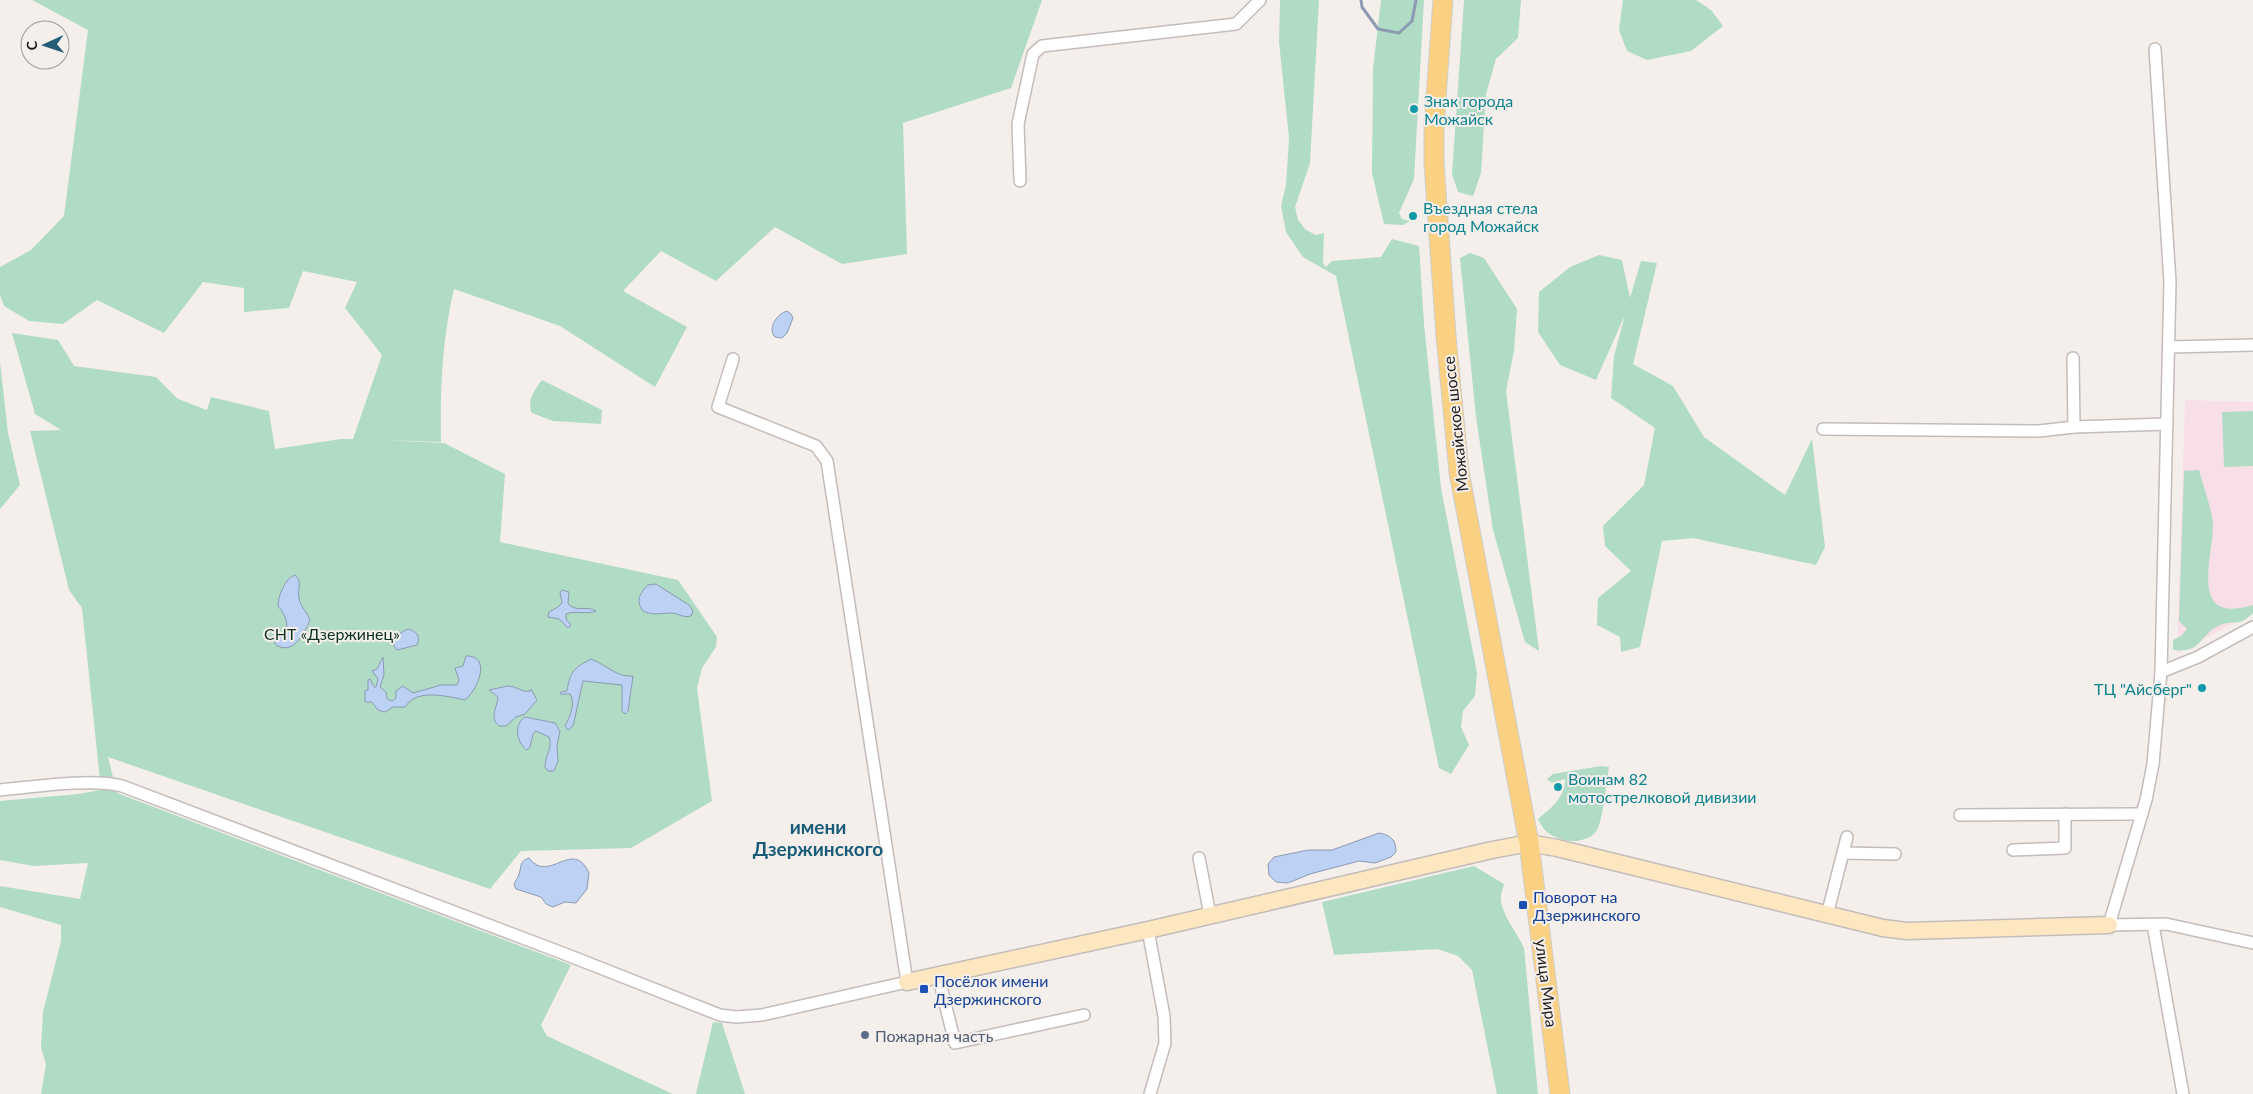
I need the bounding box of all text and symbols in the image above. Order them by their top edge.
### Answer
north arrow [20,20,70,70]
text: С [23,40,40,51]
place label: Знак города Можайск [1424,91,1513,128]
marker: Знак города Можайск [1408,103,1420,115]
place label: Въездная стела город Можайск [1423,198,1540,235]
marker: Въездная стела город Можайск [1407,210,1419,222]
street label: Можайское шоссе [1438,355,1472,493]
park label: СНТ «Дзержинец» [264,624,400,643]
place label: ТЦ "Айсберг" [2094,679,2192,698]
marker: ТЦ "Айсберг" [2196,682,2208,694]
place label: Воинам 82 мотострелковой дивизии [1568,769,1757,806]
marker: Воинам 82 мотострелковой дивизии [1552,781,1564,793]
district label: имени Дзержинского [753,815,883,860]
place label: Поворот на Дзержинского [1533,887,1641,924]
marker: Поворот на Дзержинского [1517,899,1529,911]
street label: улица Мира [1532,938,1562,1028]
place label: Посёлок имени Дзержинского [934,971,1049,1008]
marker: Посёлок имени Дзержинского [918,983,930,995]
place label: Пожарная часть [875,1026,994,1045]
marker: Пожарная часть [859,1029,871,1041]

